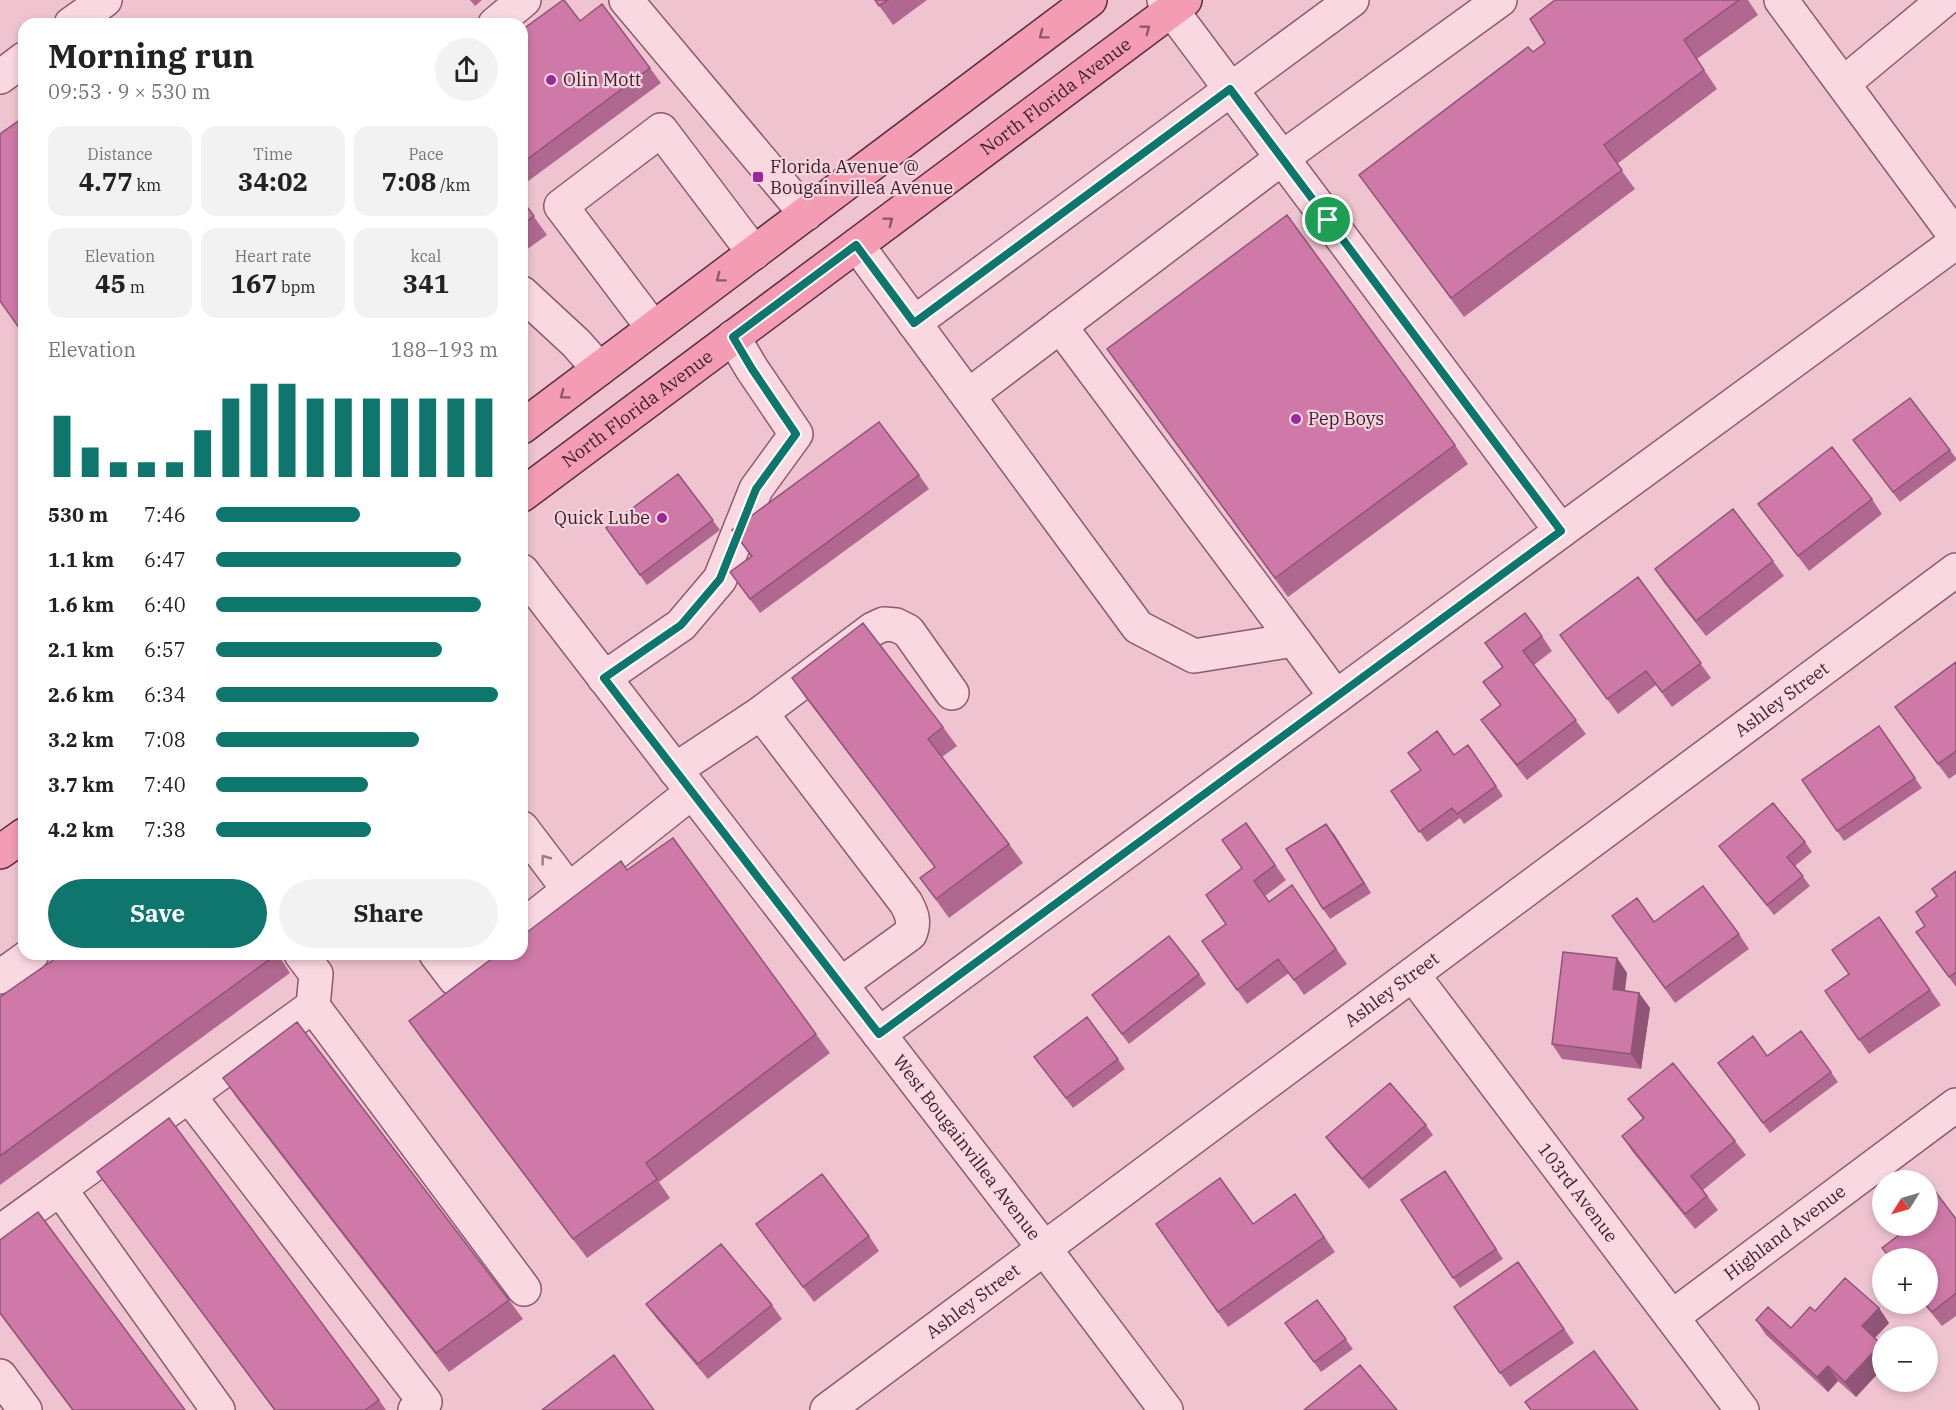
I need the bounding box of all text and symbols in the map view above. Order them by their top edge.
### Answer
one-way arrow [1139,25,1150,36]
one-way arrow [1039,28,1050,39]
street label: North Florida Avenue [975,32,1135,160]
text: Morning run [48,34,254,77]
button: share [435,38,498,101]
place label: Olin Mott [563,68,641,91]
marker: Olin Mott [544,73,558,87]
text: 09:53 · 9 × 530 m [48,78,211,105]
text: Distance [87,144,153,164]
text: Time [253,144,293,164]
text: Pace [408,144,444,164]
place label: Florida Avenue @ Bougainvillea Avenue [770,155,953,199]
text: 4.77 [79,164,133,198]
text: 34:02 [238,164,308,198]
text: 7:08 [382,164,436,198]
marker: Florida Avenue @ Bougainvillea Avenue [751,170,765,184]
text: km [133,175,161,195]
text: /km [436,175,470,195]
pin [1302,194,1353,245]
icon: arrive [1311,203,1344,236]
one-way arrow [882,218,893,229]
text: Elevation [85,246,155,266]
text: Heart rate [235,246,311,266]
text: kcal [411,246,441,266]
text: 45 [95,266,126,300]
text: 167 [230,266,277,300]
text: 341 [403,266,449,300]
one-way arrow [715,271,726,282]
text: m [126,277,145,297]
text: bpm [277,277,316,297]
text: Elevation [48,336,136,363]
text: 188–193 m [391,336,498,363]
street label: North Florida Avenue [557,345,717,472]
one-way arrow [559,388,570,399]
place label: Pep Boys [1308,407,1384,430]
marker: Pep Boys [1289,412,1303,426]
text: 530 m [48,501,108,528]
text: 7:46 [144,501,186,528]
place label: Quick Lube [554,506,650,529]
marker: Quick Lube [655,511,669,525]
text: 1.1 km [48,546,114,573]
text: 6:47 [144,546,186,573]
text: 1.6 km [48,591,114,618]
text: 6:40 [144,591,186,618]
text: 2.1 km [48,636,114,663]
text: 6:57 [144,636,186,663]
street label: Ashley Street [1730,657,1833,742]
text: 2.6 km [48,681,114,708]
text: 6:34 [144,681,186,708]
text: 3.2 km [48,726,114,753]
text: 7:08 [144,726,186,753]
text: 3.7 km [48,771,114,798]
text: 7:40 [144,771,186,798]
text: 4.2 km [48,816,114,843]
text: 7:38 [144,816,186,843]
one-way arrow [542,855,553,866]
button: Save [48,879,267,948]
button: Share [279,879,498,948]
street label: Ashley Street [1340,947,1443,1032]
street label: West Bougainvillea Avenue [888,1050,1046,1245]
street label: 103rd Avenue [1533,1138,1623,1247]
north arrow [1872,1170,1938,1236]
map controls [1872,1170,1938,1392]
street label: Highland Avenue [1719,1179,1850,1285]
button: + [1872,1248,1938,1314]
street label: Ashley Street [921,1258,1024,1344]
button: − [1872,1326,1938,1392]

